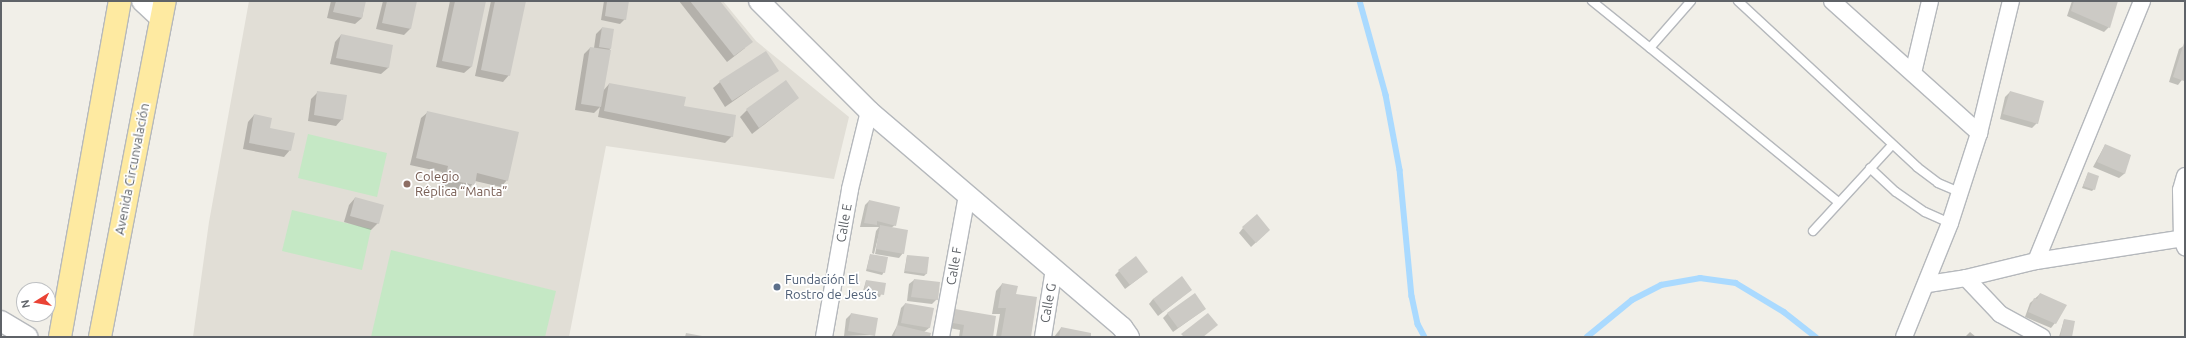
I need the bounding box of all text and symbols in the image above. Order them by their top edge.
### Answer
street label: Avenida Circunvalación [112,102,152,236]
place label: Colegio Réplica “Manta” [415,169,507,200]
marker: Colegio Réplica “Manta” [402,179,412,189]
street label: Calle E [833,202,855,244]
street label: Calle F [943,246,965,286]
place label: Fundación El Rostro de Jesús [785,272,877,303]
north arrow [16,282,56,322]
marker: Fundación El Rostro de Jesús [772,282,782,292]
street label: Calle G [1037,282,1059,324]
text: N [19,299,32,309]

